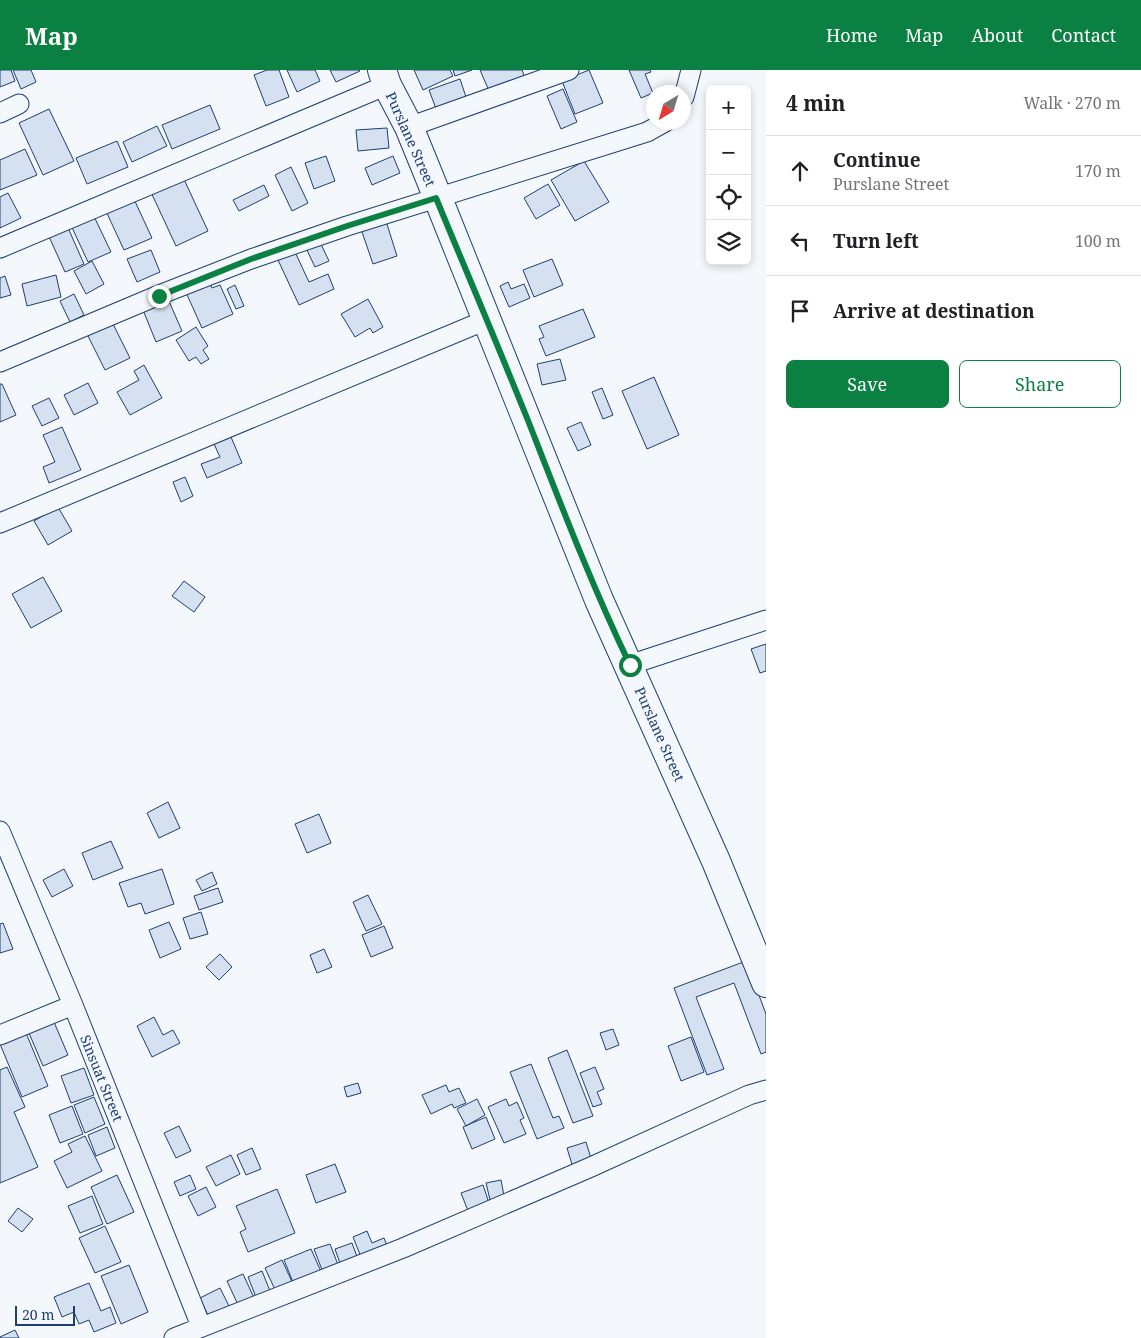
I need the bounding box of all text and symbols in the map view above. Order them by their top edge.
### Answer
text: Map [25,19,78,52]
text: Home [826,23,877,47]
text: Map [905,23,943,47]
text: About [971,23,1023,47]
text: Contact [1051,23,1116,47]
north arrow [646,85,691,130]
map controls [706,85,751,265]
button: + [706,85,751,130]
street label: Purslane Street [382,89,440,189]
text: 4 min [786,89,845,117]
text: Walk · 270 m [1024,92,1121,114]
button: − [706,130,751,175]
text: Continue [833,147,921,173]
icon: ahead [786,157,814,185]
text: 170 m [1075,160,1121,182]
text: Purslane Street [833,173,949,195]
button: locate [706,175,751,220]
button: layers [706,220,751,265]
icon: left [786,227,814,255]
text: Turn left [833,228,919,254]
text: 100 m [1075,230,1121,252]
route end [148,285,171,308]
icon: arrive [786,297,814,325]
text: Arrive at destination [833,298,1035,324]
button: Save [786,360,949,408]
button: Share [959,360,1121,408]
route start [619,654,642,677]
street label: Purslane Street [631,684,689,784]
street label: Sinsuat Street [76,1032,128,1124]
scale bar [15,1303,75,1326]
text: 20 m [22,1305,55,1324]

